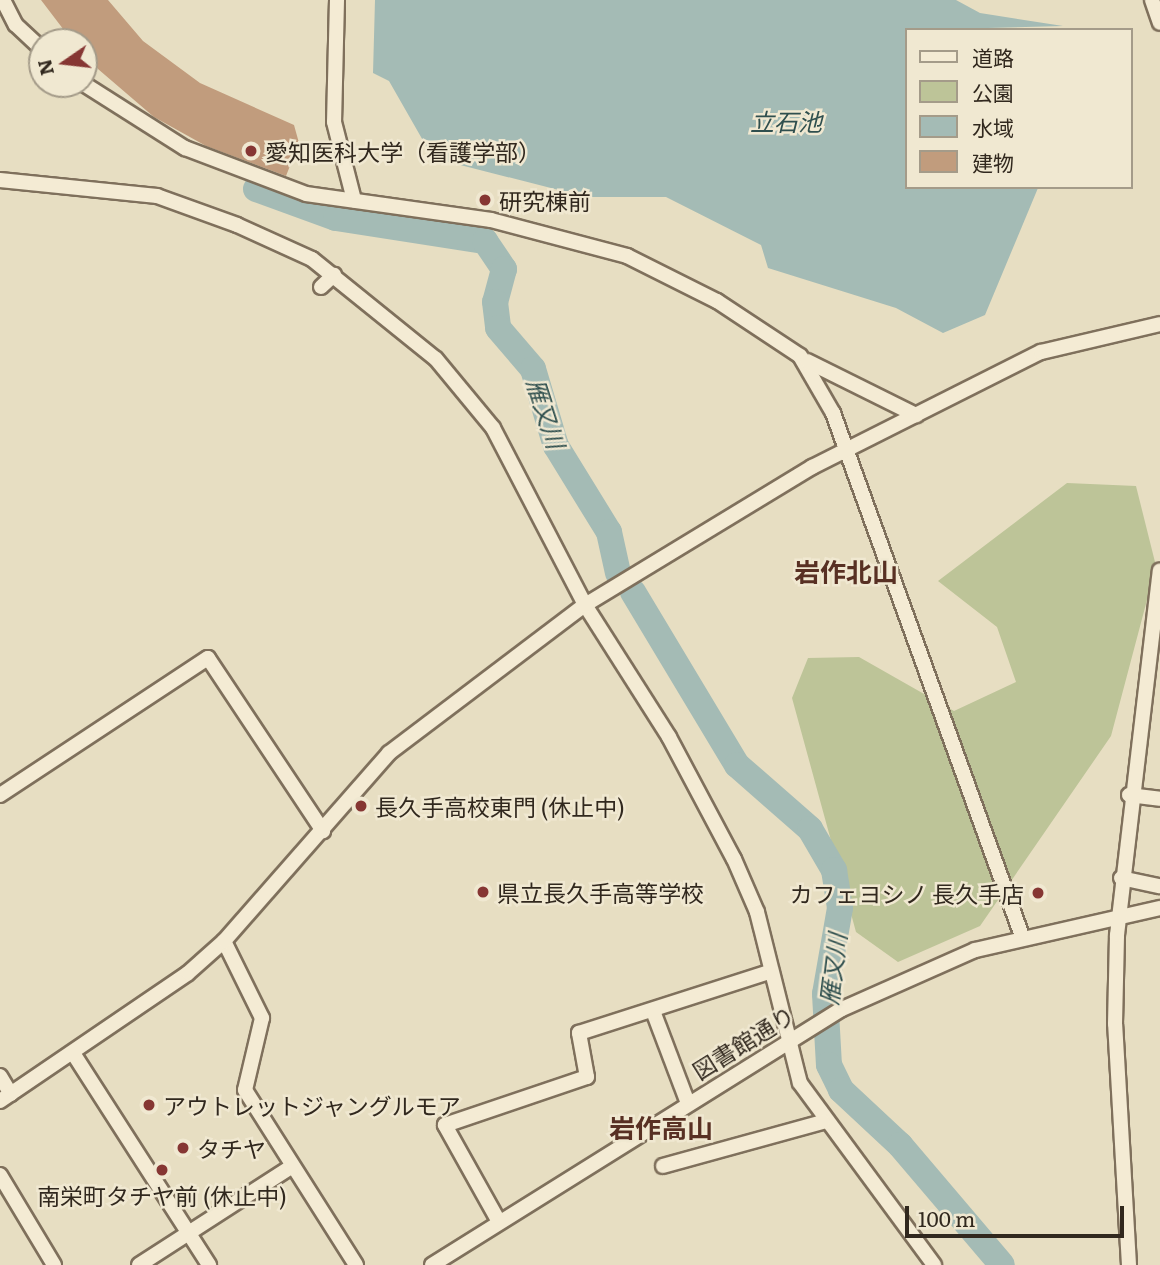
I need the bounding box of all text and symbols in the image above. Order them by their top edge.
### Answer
north arrow [28,28,98,98]
legend [904,28,1132,189]
text: 道路 [972,41,1014,72]
text: N [29,56,60,79]
text: 公園 [972,76,1014,107]
water label: 立石池 [750,107,822,135]
text: 水域 [972,111,1014,142]
place label: 愛知医科大学（看護学部） [265,137,541,165]
marker: 愛知医科大学（看護学部） [243,143,259,159]
text: 建物 [972,146,1014,177]
place label: 研究棟前 [499,186,591,214]
marker: 研究棟前 [477,192,493,208]
water label: 雁又川 [522,374,572,452]
district label: 岩作北山 [794,555,898,587]
place label: 長久手高校東門 (休止中) [375,792,625,820]
marker: 長久手高校東門 (休止中) [353,798,369,814]
place label: 県立長久手高等学校 [497,878,704,906]
place label: カフェヨシノ 長久手店 [789,879,1024,907]
marker: 県立長久手高等学校 [475,884,491,900]
marker: カフェヨシノ 長久手店 [1030,885,1046,901]
water label: 雁又川 [813,932,851,1006]
street label: 図書館通り [687,1000,799,1084]
place label: アウトレットジャングルモア [163,1091,462,1119]
marker: アウトレットジャングルモア [141,1097,157,1113]
district label: 岩作高山 [609,1111,713,1143]
place label: タチヤ [197,1134,266,1162]
marker: タチヤ [175,1140,191,1156]
marker: 南栄町タチヤ前 (休止中) [154,1162,170,1178]
place label: 南栄町タチヤ前 (休止中) [37,1181,287,1209]
scale bar [908,1192,1127,1236]
text: 100 m [918,1202,975,1233]

